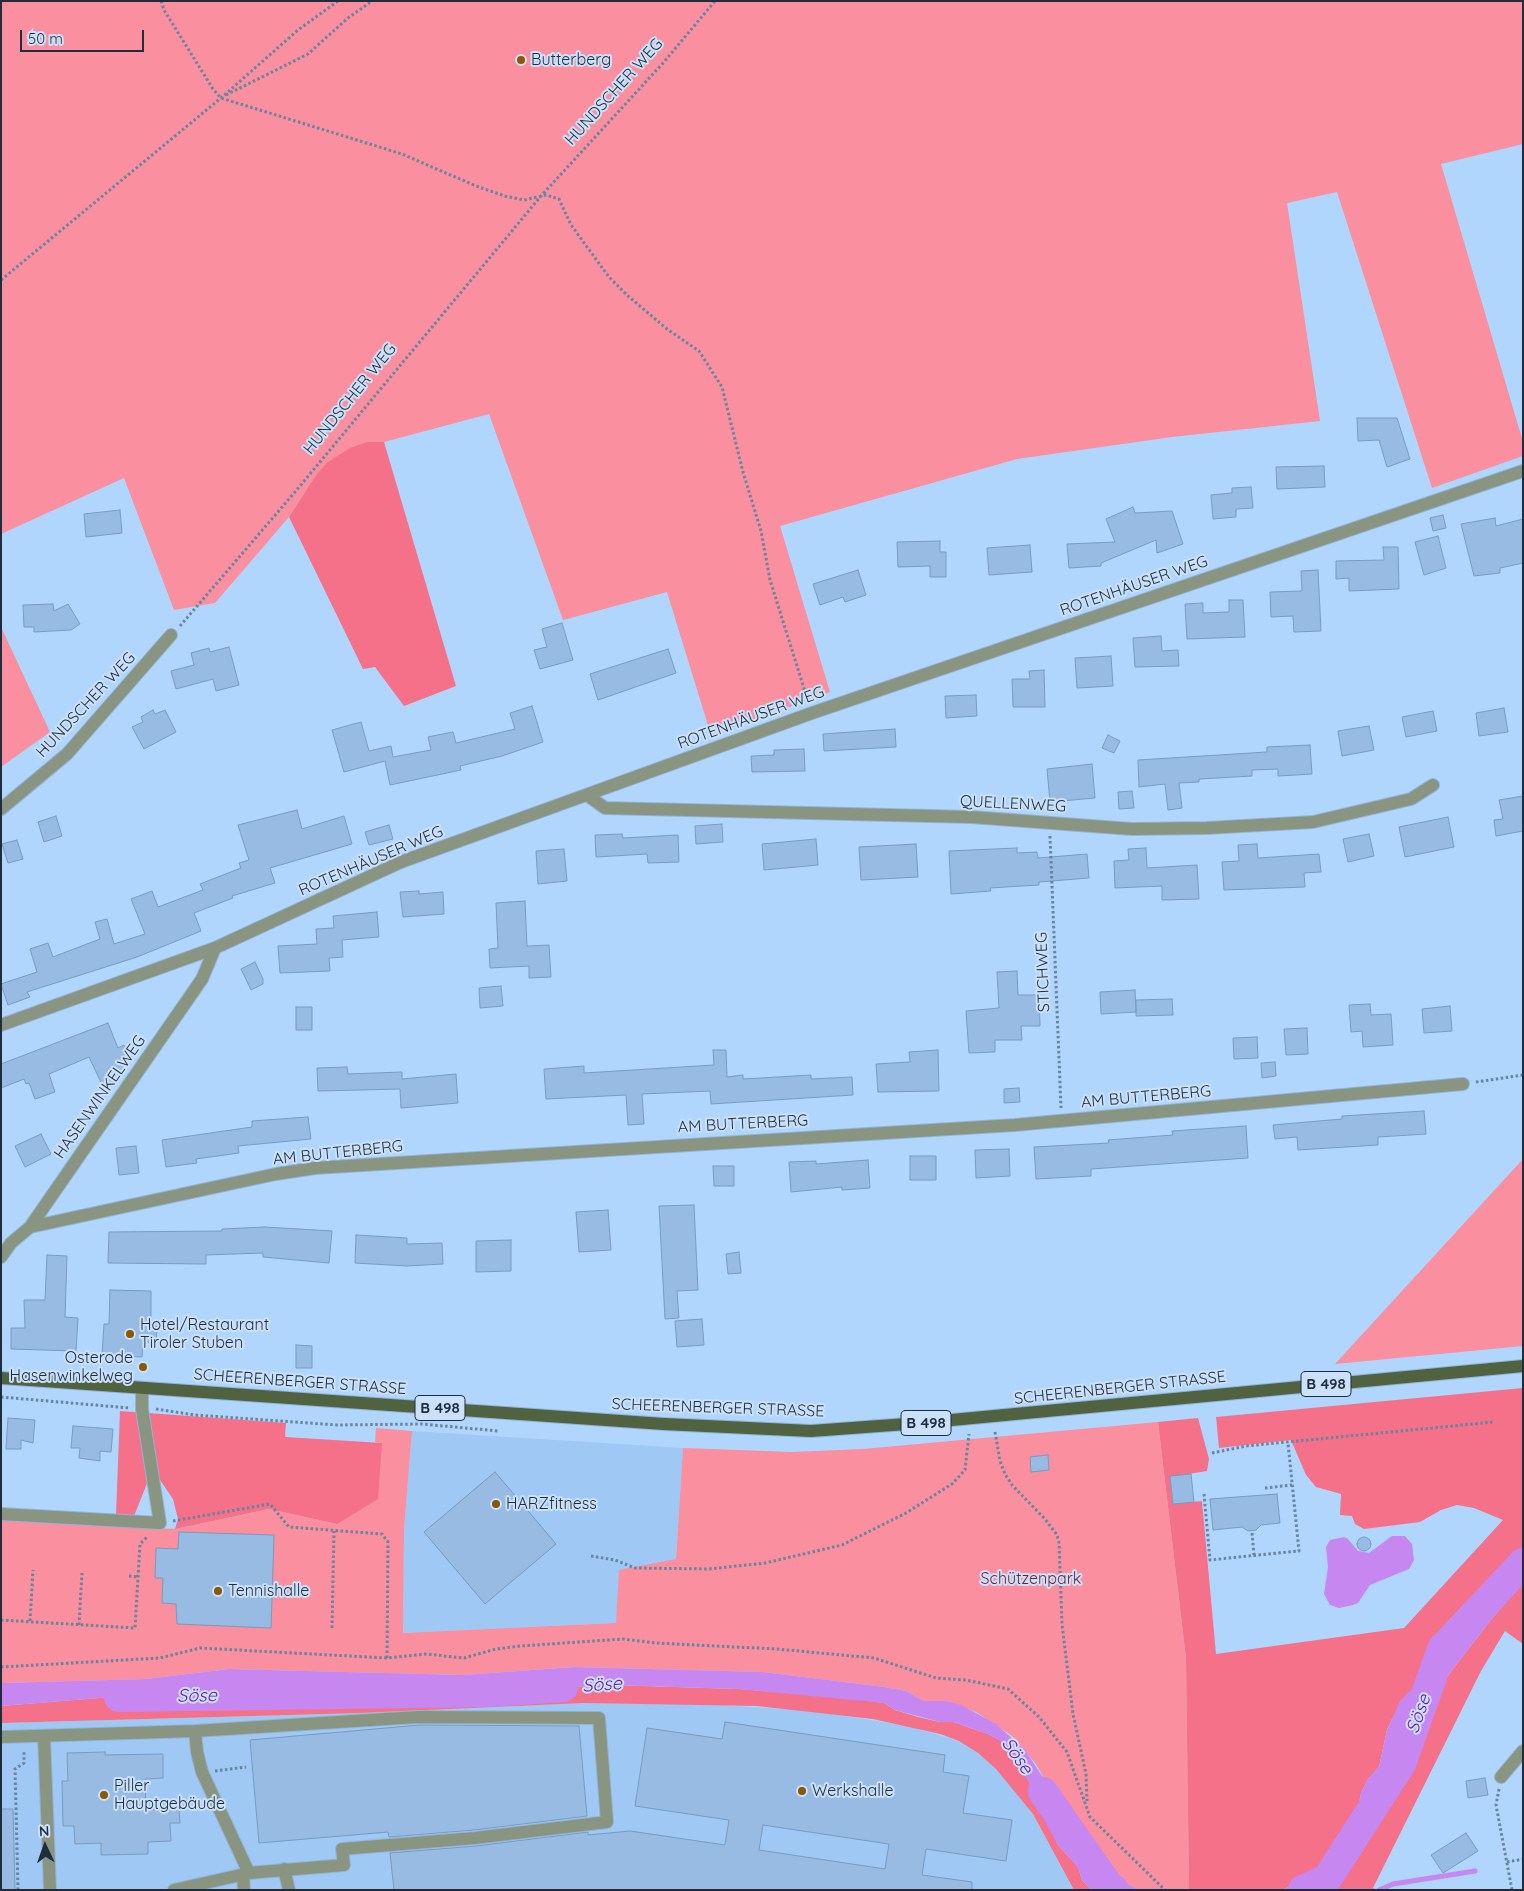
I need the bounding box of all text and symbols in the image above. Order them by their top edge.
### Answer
scale bar [22,20,146,52]
text: 50 m [28,29,63,48]
street label: HUNDSCHER WEG [561,35,667,149]
place label: Butterberg [531,50,611,70]
marker: Butterberg [515,54,527,66]
street label: HUNDSCHER WEG [299,340,401,458]
street label: ROTENHÄUSER WEG [1058,552,1210,620]
street label: HUNDSCHER WEG [32,648,140,762]
street label: ROTENHÄUSER WEG [675,682,827,754]
street label: QUELLENWEG [959,792,1067,816]
street label: ROTENHÄUSER WEG [296,822,446,900]
street label: STICHWEG [1032,932,1054,1012]
street label: HASENWINKELWEG [50,1032,150,1162]
street label: AM BUTTERBERG [1080,1082,1212,1112]
street label: AM BUTTERBERG [677,1111,809,1137]
street label: AM BUTTERBERG [272,1137,404,1169]
place label: Hotel/Restaurant Tiroler Stuben [140,1315,269,1353]
marker: Hotel/Restaurant Tiroler Stuben [124,1328,136,1340]
place label: Osterode Hasenwinkelweg [10,1348,133,1386]
marker: Osterode Hasenwinkelweg [137,1361,149,1373]
street label: SCHEERENBERGER STRASSE [193,1365,407,1399]
street label: SCHEERENBERGER STRASSE [1013,1367,1227,1409]
road number: B 498 [1301,1372,1351,1396]
street label: SCHEERENBERGER STRASSE [611,1395,825,1421]
road number: B 498 [415,1396,465,1420]
road number: B 498 [901,1410,951,1436]
place label: HARZfitness [506,1494,597,1514]
marker: HARZfitness [490,1498,502,1510]
park label: Schützenpark [981,1569,1081,1589]
place label: Tennishalle [228,1581,309,1601]
marker: Tennishalle [212,1585,224,1597]
water label: Söse [581,1673,623,1697]
water label: Söse [177,1685,217,1707]
water label: Söse [1402,1692,1436,1736]
water label: Söse [997,1734,1037,1778]
place label: Piller Hauptgebäude [114,1776,225,1814]
place label: Werkshalle [812,1781,893,1801]
marker: Werkshalle [796,1785,808,1797]
marker: Piller Hauptgebäude [98,1789,110,1801]
north arrow [20,1821,70,1871]
text: N [39,1822,50,1840]

